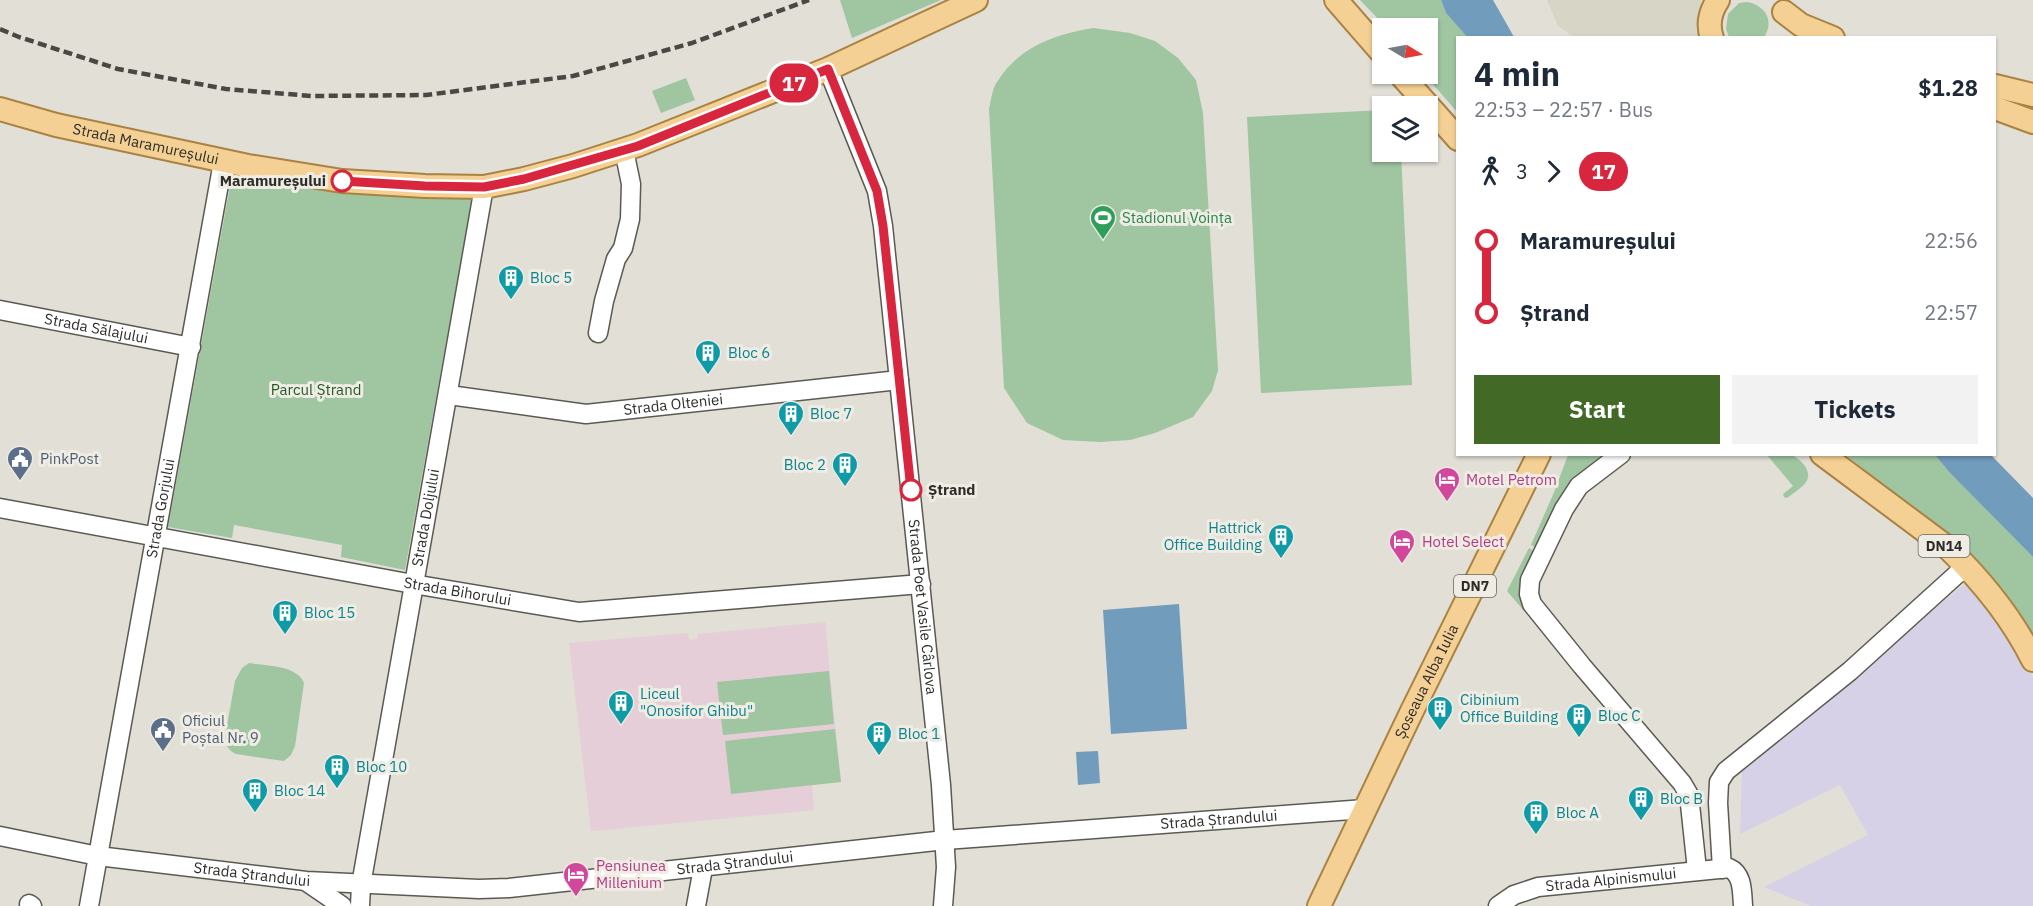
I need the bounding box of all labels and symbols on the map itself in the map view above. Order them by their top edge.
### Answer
north arrow [1372,18,1438,84]
line badge: 17 [767,64,821,103]
street label: Strada Maramureșului [71,119,221,169]
marker: Maramureșului [331,170,353,192]
place label: Maramureșului [220,171,326,190]
sports icon: Stadionul Voința [1088,203,1118,241]
place label: Stadionul Voința [1122,208,1232,227]
building icon: Bloc 5 [496,263,526,301]
place label: Bloc 5 [530,268,572,287]
street label: Strada Sălajului [43,309,150,347]
building icon: Bloc 6 [693,338,723,376]
place label: Bloc 6 [728,343,770,362]
park label: Parcul Ștrand [271,380,361,399]
street label: Strada Olteniei [622,389,724,419]
building icon: Bloc 7 [776,399,806,437]
place label: Bloc 7 [810,404,852,423]
public building icon: PinkPost [5,444,35,482]
place label: PinkPost [40,449,99,468]
building icon: Bloc 2 [830,450,860,488]
place label: Bloc 2 [784,455,826,474]
street label: Strada Gorjului [142,457,178,560]
hotel icon: Motel Petrom [1432,465,1462,503]
street label: Strada Doljului [407,467,443,568]
place label: Motel Petrom [1466,470,1557,489]
marker: Ștrand [900,479,922,501]
place label: Ștrand [928,480,975,499]
street label: Strada Poet Vasile Cârlova [904,518,942,696]
place label: Hattrick Office Building [1164,518,1262,554]
building icon: Hattrick Office Building [1266,522,1296,560]
hotel icon: Hotel Select [1387,527,1417,565]
place label: Hotel Select [1422,532,1504,551]
road number: DN14 [1918,535,1970,557]
street label: Strada Bihorului [402,572,513,609]
road number: DN7 [1454,575,1496,597]
building icon: Bloc 15 [270,598,300,636]
place label: Bloc 15 [304,603,355,622]
street label: Șoseaua Alba Iulia [1390,621,1462,742]
place label: Liceul "Onosifor Ghibu" [640,684,753,720]
building icon: Liceul "Onosifor Ghibu" [606,688,636,726]
place label: Cibinium Office Building [1460,690,1558,726]
building icon: Cibinium Office Building [1425,694,1455,732]
building icon: Bloc C [1564,701,1594,739]
place label: Bloc C [1598,706,1641,725]
place label: Oficiul Poștal Nr. 9 [182,711,259,747]
public building icon: Oficiul Poștal Nr. 9 [148,715,178,753]
building icon: Bloc 1 [864,719,894,757]
place label: Bloc 1 [898,724,940,743]
building icon: Bloc 10 [322,752,352,790]
place label: Bloc 10 [356,757,407,776]
building icon: Bloc 14 [240,776,270,814]
place label: Bloc 14 [274,781,325,800]
building icon: Bloc B [1626,784,1656,822]
place label: Bloc B [1660,789,1703,808]
building icon: Bloc A [1521,798,1551,836]
place label: Bloc A [1556,803,1599,822]
street label: Strada Ștrandului [1160,805,1278,833]
street label: Strada Ștrandului [676,847,794,878]
place label: Pensiunea Millenium [596,856,666,892]
street label: Strada Ștrandului [193,858,311,890]
hotel icon: Pensiunea Millenium [561,860,591,898]
street label: Strada Alpinismului [1544,863,1677,895]

